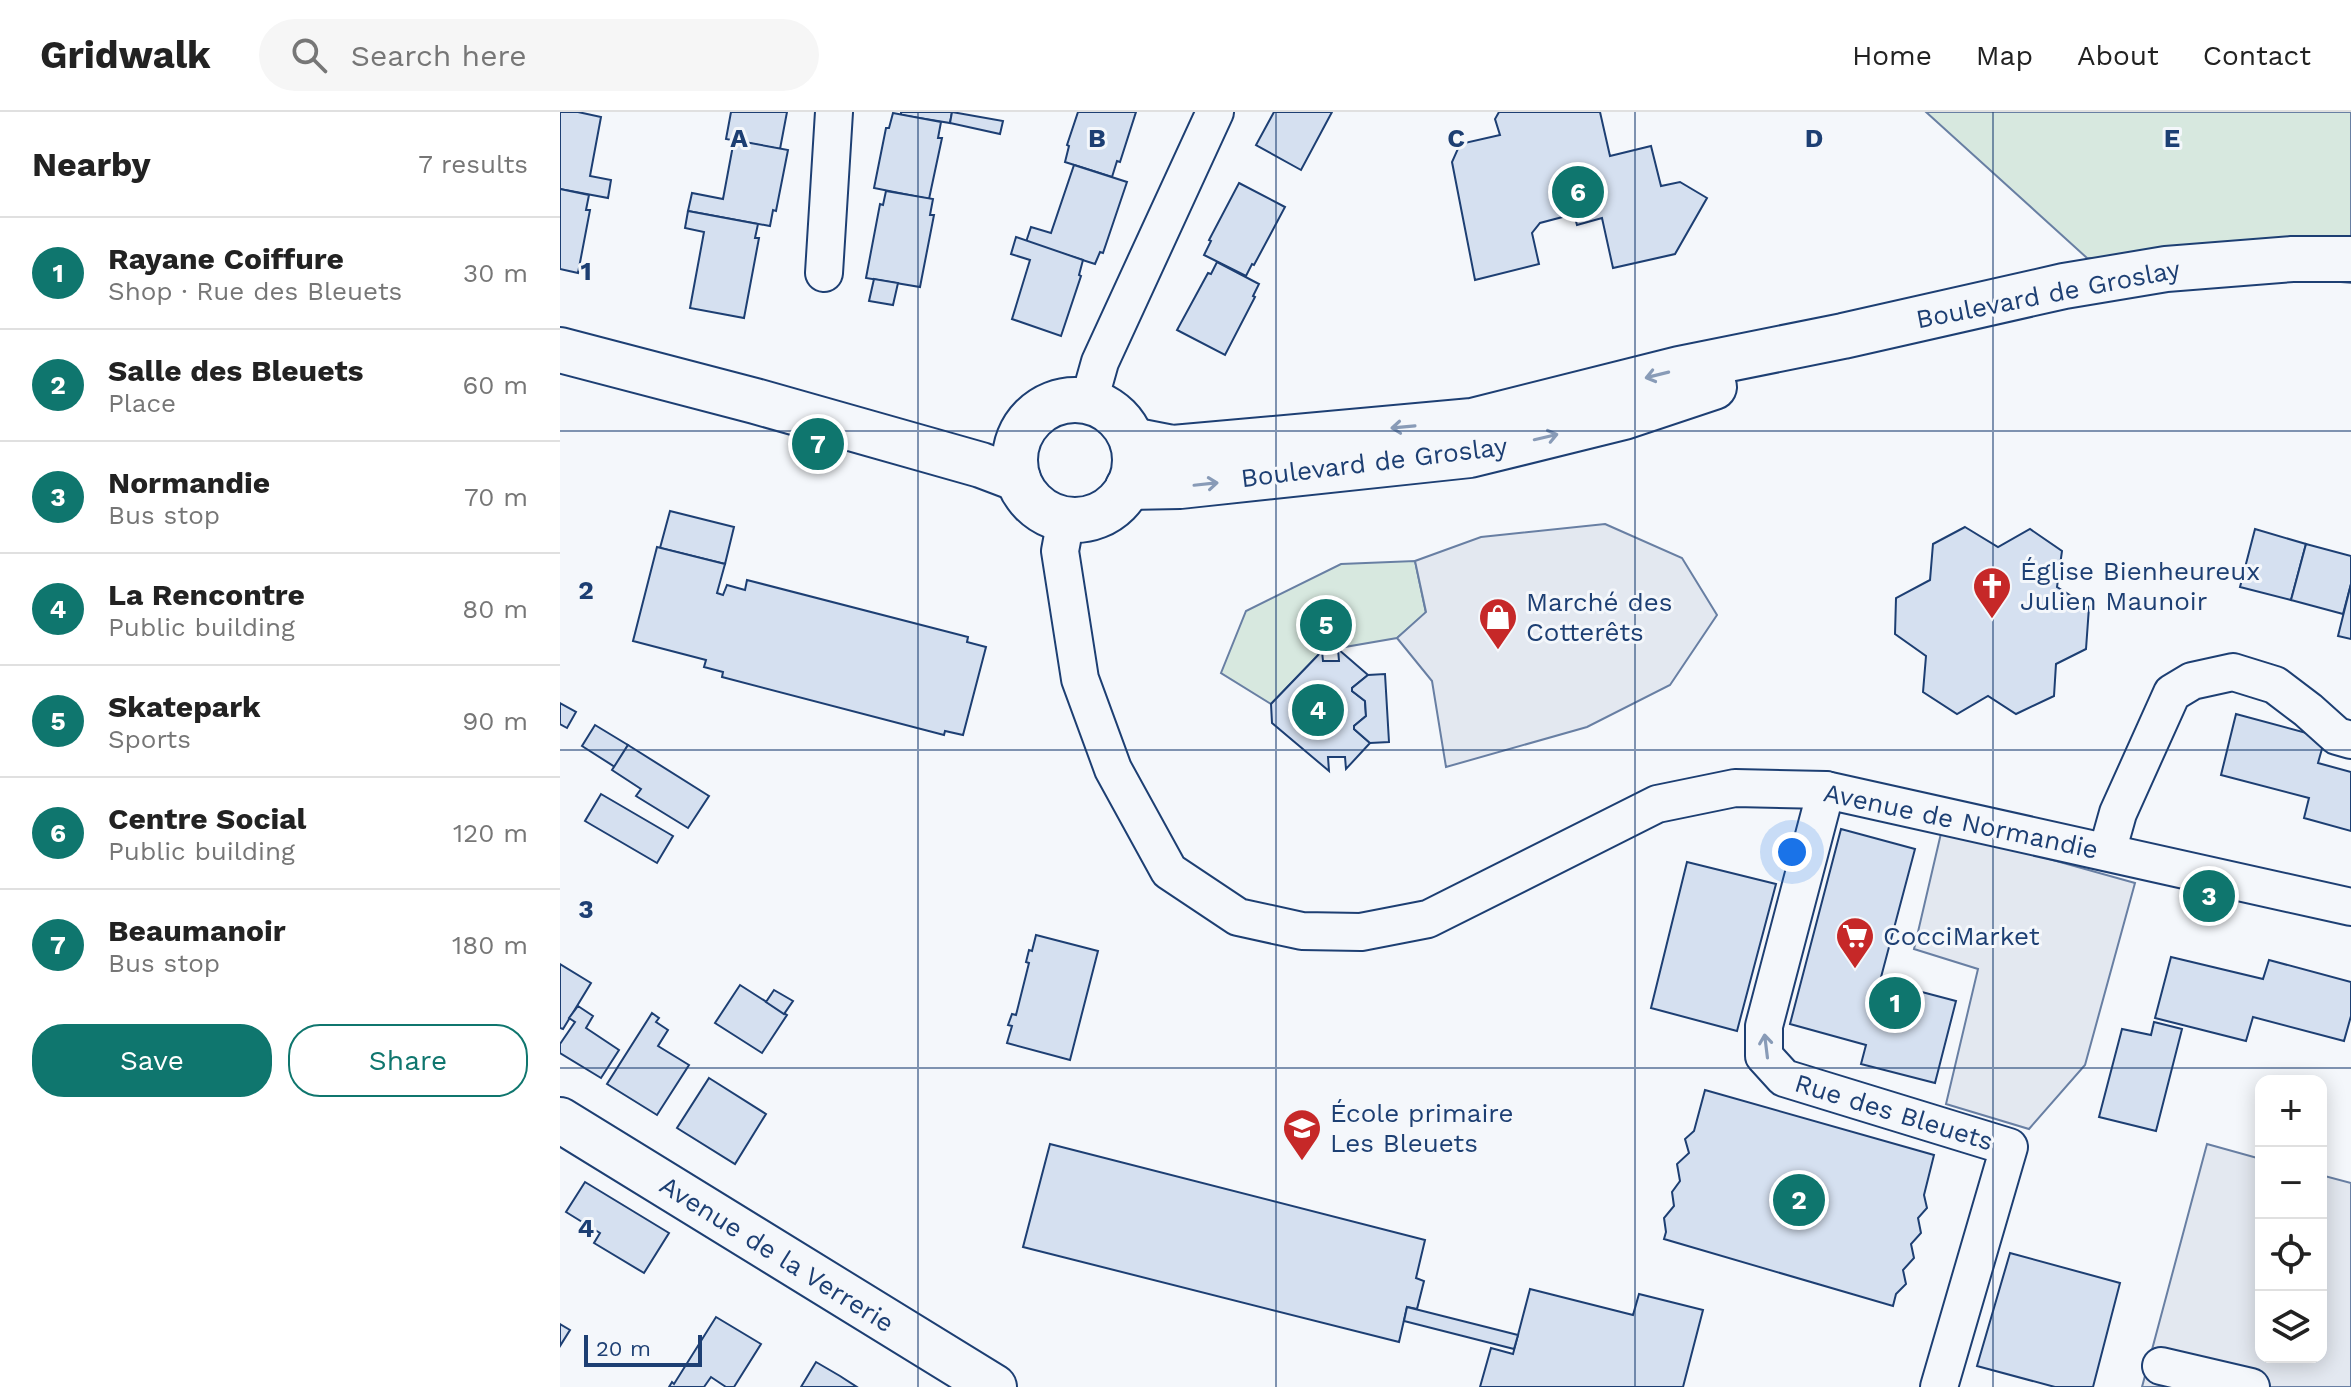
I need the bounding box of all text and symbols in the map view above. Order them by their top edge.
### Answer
search box [259,19,819,91]
text: Gridwalk [40,33,211,77]
icon: search [287,33,331,77]
text: Search here [351,38,527,73]
text: Home [1852,39,1932,72]
text: Map [1976,39,2033,72]
text: About [2077,39,2159,72]
text: Contact [2203,39,2311,72]
text: A [730,123,748,153]
text: B [1088,123,1106,153]
text: C [1447,123,1465,153]
text: D [1805,123,1823,153]
text: E [2164,123,2180,153]
text: Nearby [32,144,151,184]
text: 7 results [418,149,528,179]
pin: 6 [1552,162,1604,222]
text: Rayane Coiffure [108,241,344,276]
street label: Boulevard de Groslay [1913,254,2183,334]
text: 1 [580,256,592,286]
text: 1 [52,258,64,288]
text: 30 m [463,258,528,288]
text: Shop · Rue des Bleuets [108,276,402,306]
text: Salle des Bleuets [108,353,363,388]
one-way arrow [1644,368,1670,383]
text: 2 [50,370,66,400]
text: 60 m [462,370,528,400]
text: Place [108,388,176,418]
pin: 7 [792,414,844,474]
one-way arrow [1390,420,1416,435]
one-way arrow [1533,429,1559,444]
street label: Boulevard de Groslay [1239,431,1510,493]
text: Normandie [108,465,270,500]
one-way arrow [1192,476,1219,491]
text: 3 [50,482,66,512]
text: 70 m [464,482,528,512]
text: Bus stop [108,500,220,530]
place label: Église Bienheureux Julien Maunoir [2020,556,2260,616]
church icon: Église Bienheureux Julien Maunoir [1971,565,2013,620]
text: 2 [578,575,594,605]
text: La Rencontre [108,577,305,612]
place label: Marché des Cotterêts [1526,587,1672,647]
text: 4 [50,594,66,624]
text: 80 m [462,594,528,624]
pin: 5 [1300,595,1352,655]
shop icon: Marché des Cotterêts [1477,596,1519,651]
text: Public building [108,612,295,642]
pin: 4 [1292,680,1344,740]
text: Skatepark [108,689,261,724]
text: 5 [50,706,66,736]
text: 90 m [462,706,528,736]
text: Sports [108,724,191,754]
street label: Avenue de Normandie [1821,777,2101,865]
text: Centre Social [108,801,306,836]
text: 6 [50,818,66,848]
text: 120 m [453,818,528,848]
your location [1772,832,1812,872]
text: Public building [108,836,295,866]
pin: 3 [2183,866,2235,926]
text: 3 [578,894,594,924]
text: Beaumanoir [108,913,286,948]
supermarket icon: CocciMarket [1834,915,1876,970]
place label: CocciMarket [1883,921,2040,951]
text: 7 [50,930,66,960]
text: 180 m [452,930,528,960]
text: Bus stop [108,948,220,978]
pin: 1 [1869,973,1921,1033]
button: Save [32,1024,272,1097]
button: Share [288,1024,528,1097]
one-way arrow [1758,1034,1773,1059]
street label: Rue des Bleuets [1791,1068,1997,1156]
map controls [2255,1075,2327,1363]
button: + [2255,1075,2327,1147]
place label: École primaire Les Bleuets [1330,1098,1514,1158]
school or university icon: École primaire Les Bleuets [1281,1107,1323,1162]
button: − [2255,1147,2327,1219]
street label: Avenue de la Verrerie [655,1170,899,1338]
pin: 2 [1773,1170,1825,1230]
text: 4 [578,1213,595,1243]
button: locate [2255,1219,2327,1291]
button: layers [2255,1291,2327,1363]
scale bar [584,1331,702,1367]
text: 20 m [596,1336,651,1361]

